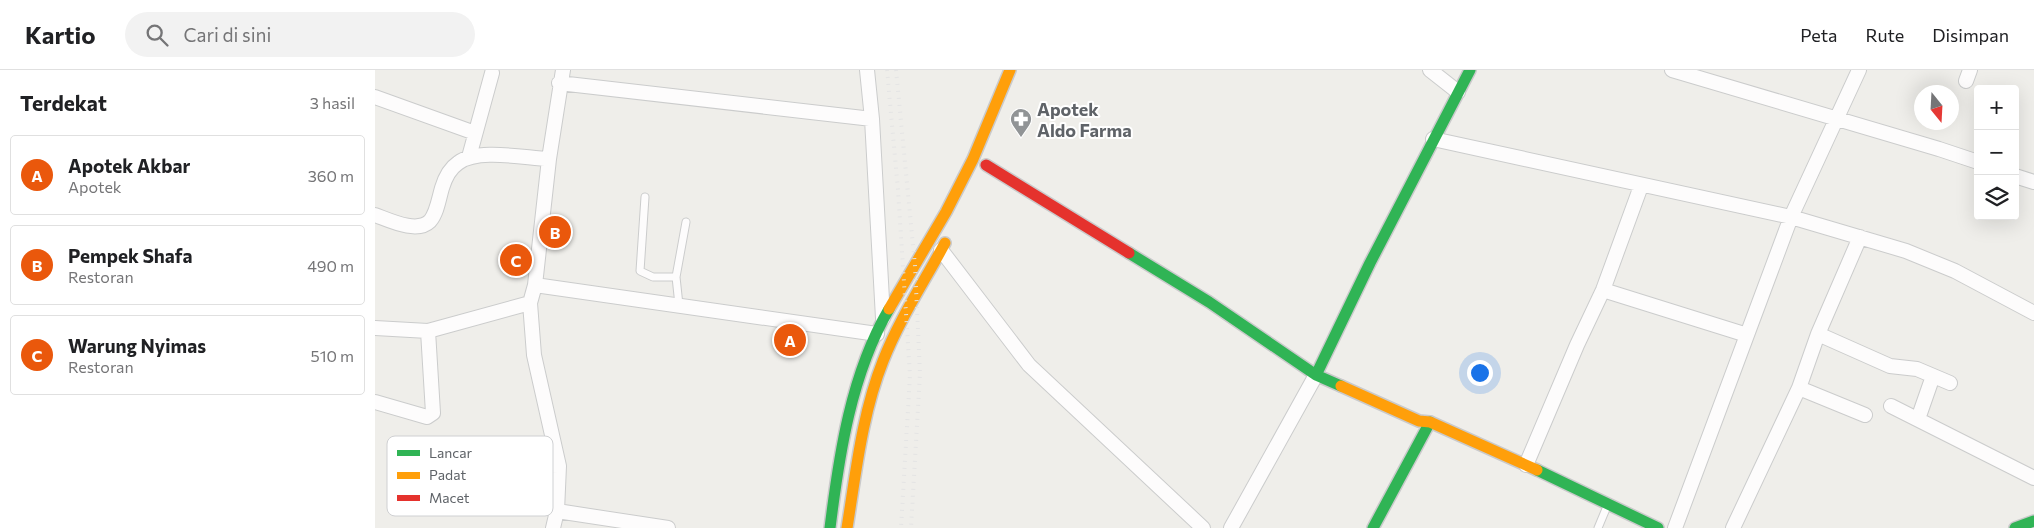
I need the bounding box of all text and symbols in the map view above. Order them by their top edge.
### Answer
search box [125,12,475,57]
text: Kartio [25,20,95,49]
icon: search [143,21,171,49]
text: Cari di sini [183,23,271,46]
text: Peta [1800,24,1837,46]
text: Rute [1865,24,1904,46]
text: Disimpan [1932,24,2009,46]
north arrow [1914,85,1959,130]
map controls [1974,85,2019,220]
button: + [1974,85,2019,130]
text: Terdekat [20,90,107,115]
text: 3 hasil [310,93,355,112]
place label: Apotek Aldo Farma [1037,98,1132,141]
pharmacy icon: Apotek Aldo Farma [1009,107,1033,138]
button: − [1974,130,2019,175]
text: Apotek Akbar [68,154,190,177]
text: A [31,166,43,185]
text: 360 m [308,166,354,185]
button: layers [1974,175,2019,220]
text: Apotek [68,177,122,196]
pin: B [539,213,571,251]
pin: C [500,241,532,279]
text: Pempek Shafa [68,244,192,267]
text: B [32,256,42,275]
text: 490 m [307,256,354,275]
text: Restoran [68,267,134,286]
pin: A [774,321,806,359]
text: Warung Nyimas [68,334,206,357]
text: C [32,346,42,365]
text: 510 m [311,346,354,365]
text: Restoran [68,357,134,376]
your location [1467,360,1493,386]
legend [387,436,553,516]
text: Lancar [429,444,473,461]
text: Padat [429,466,467,483]
text: Macet [429,489,470,506]

